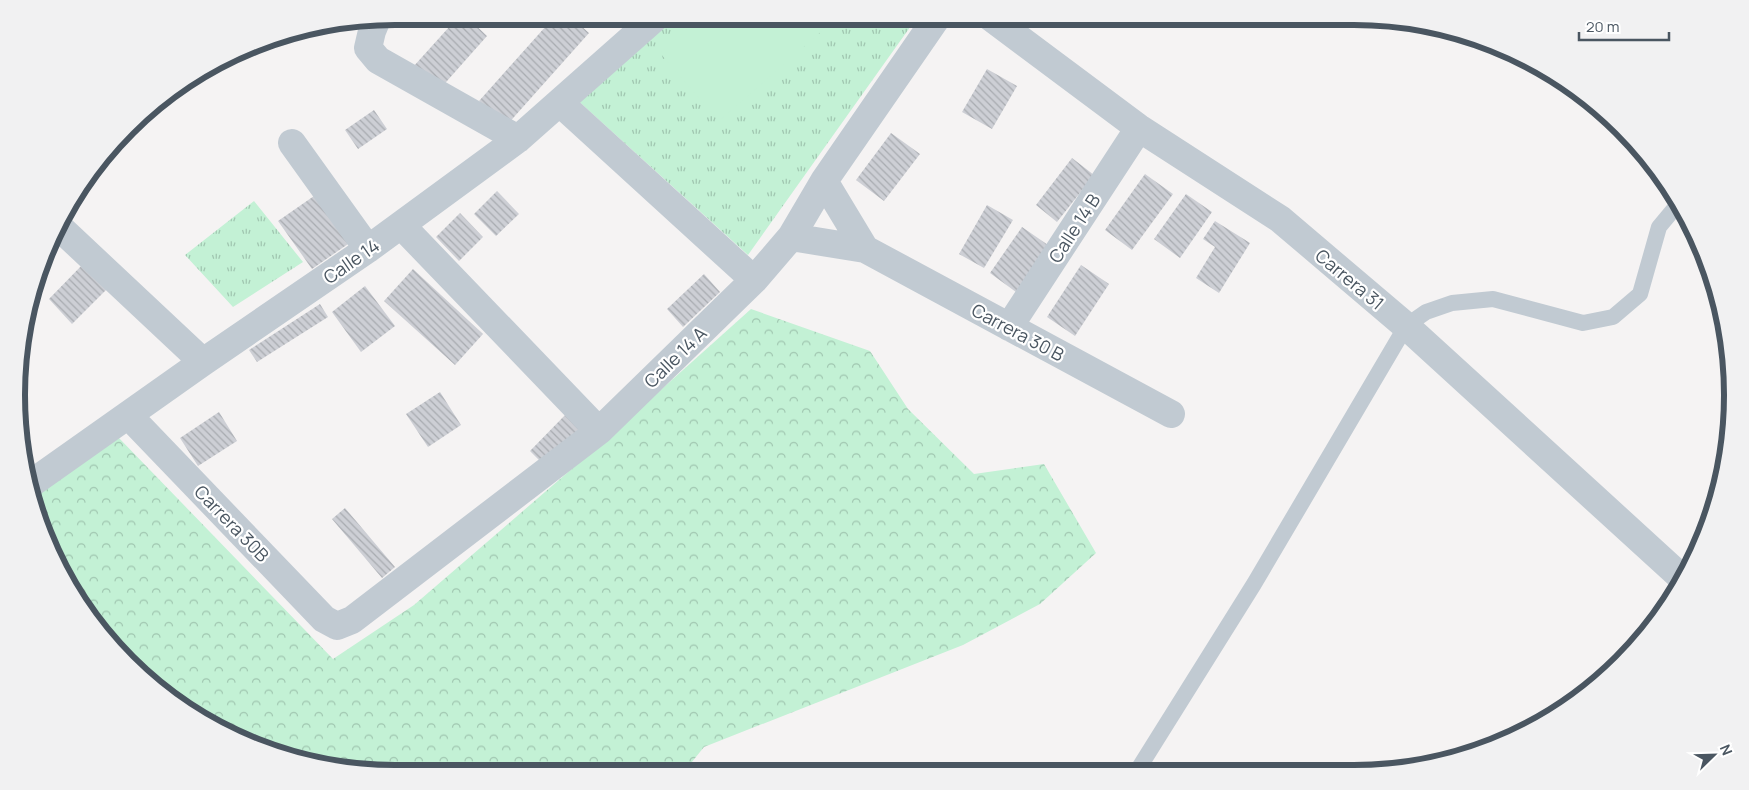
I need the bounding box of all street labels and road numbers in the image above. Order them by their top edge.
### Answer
street label: Calle 14 B [1043,189,1105,267]
street label: Calle 14 [318,233,384,289]
street label: Carrera 31 [1311,243,1389,315]
street label: Carrera 30 B [968,298,1068,366]
street label: Calle 14 A [639,321,712,393]
street label: Carrera 30B [189,479,275,567]

